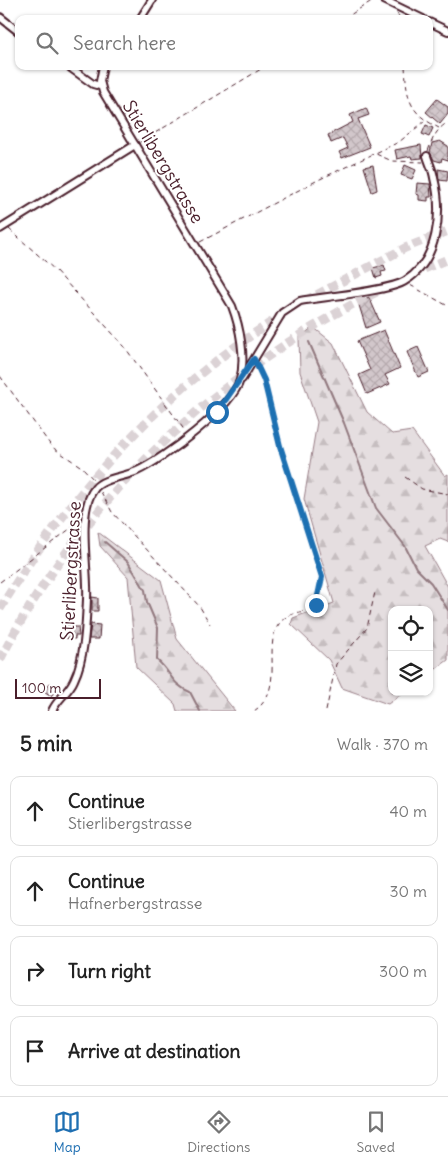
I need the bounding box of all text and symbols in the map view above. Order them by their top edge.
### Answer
search box [15,15,433,70]
icon: search [33,29,61,57]
text: Search here [73,31,176,55]
street label: Stierlibergstrasse [118,96,209,227]
route start [206,401,229,424]
street label: Stierlibergstrasse [55,501,86,641]
route end [305,594,328,617]
map controls [388,606,433,696]
button: locate [388,606,433,651]
button: layers [388,651,433,696]
scale bar [15,676,101,699]
text: 100 m [22,679,62,697]
text: 5 min [20,730,72,757]
text: Walk · 370 m [337,734,428,754]
text: Continue [68,789,145,813]
icon: ahead [21,797,49,825]
text: 40 m [389,801,427,821]
text: Stierlibergstrasse [68,813,192,833]
text: Continue [68,869,145,893]
icon: ahead [21,877,49,905]
text: 30 m [390,881,427,901]
text: Hafnerbergstrasse [68,893,202,913]
icon: right [21,957,49,985]
text: Turn right [68,959,151,983]
text: 300 m [379,961,427,981]
icon: arrive [21,1037,49,1065]
text: Arrive at destination [68,1039,241,1063]
tab: Map [53,1108,81,1156]
tab: Directions [187,1108,250,1156]
tab: Saved [357,1108,395,1156]

